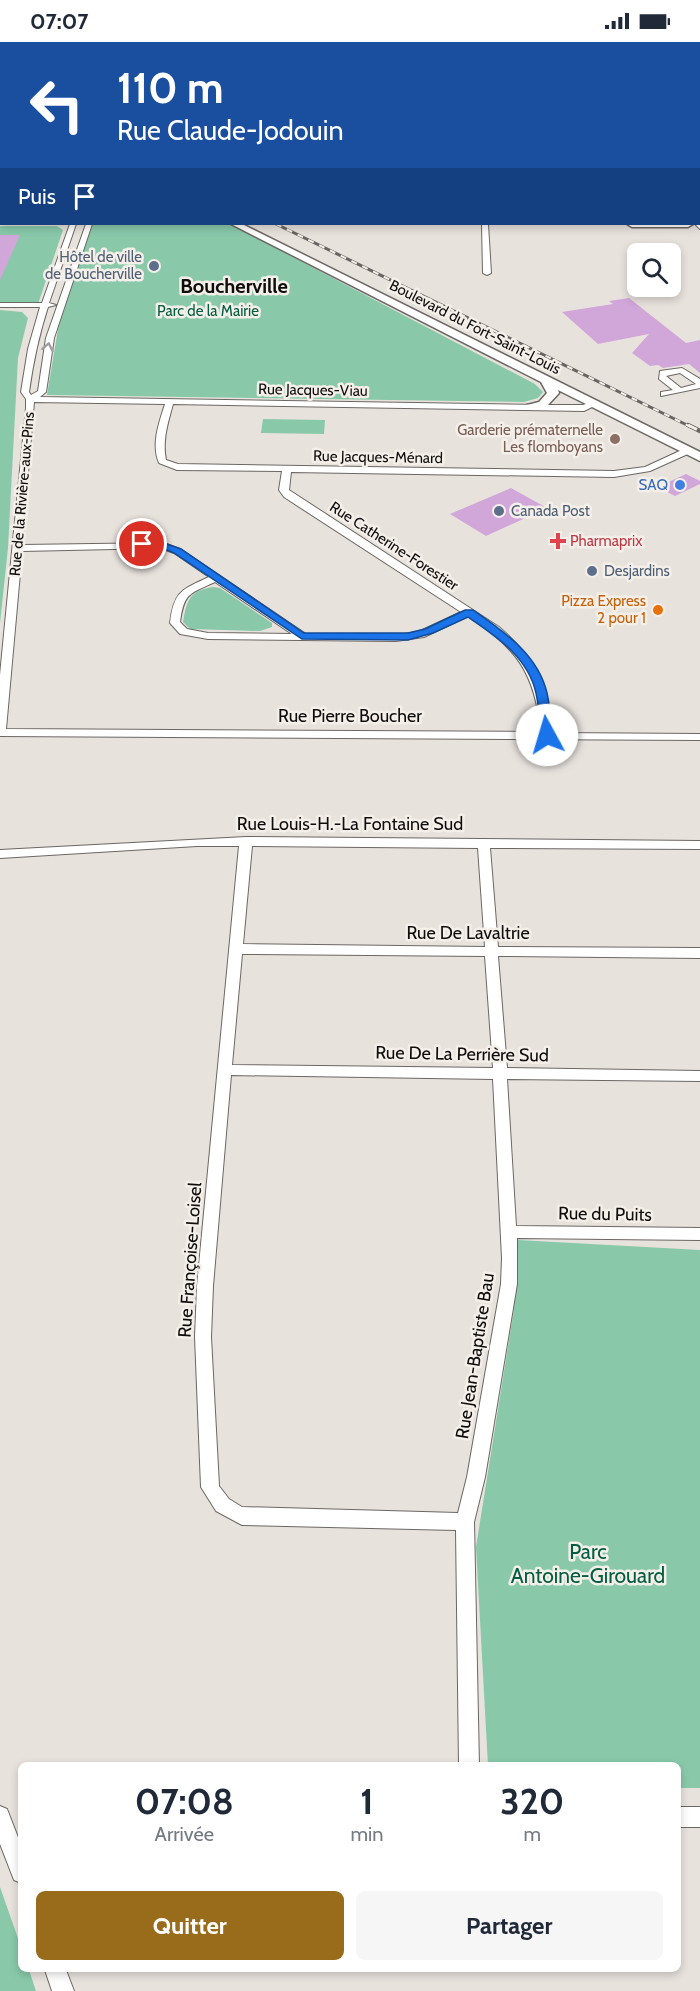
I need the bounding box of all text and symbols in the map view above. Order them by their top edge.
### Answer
text: 07:07 [30,8,88,35]
text: 110 m [117,62,224,114]
icon: left [18,66,96,144]
text: Rue Claude-Jodouin [117,114,344,147]
icon: arrive [68,180,101,213]
text: Puis [18,183,56,210]
map controls [627,243,681,297]
button: search [627,243,681,297]
place label: Hôtel de ville de Boucherville [45,248,142,283]
marker: Hôtel de ville de Boucherville [147,259,161,273]
district label: Boucherville [180,274,288,298]
street label: Boulevard du Fort-Saint-Louis [386,276,564,378]
park label: Parc de la Mairie [157,302,259,320]
one-way arrow [41,342,54,352]
street label: Rue Jacques-Viau [258,380,368,400]
street label: Rue de la Rivière-aux-Pins [6,411,38,577]
place label: Garderie prématernelle Les flomboyans [457,421,603,456]
marker: Garderie prématernelle Les flomboyans [608,432,622,446]
street label: Rue Jacques-Ménard [313,447,443,467]
place label: SAQ [639,476,668,494]
marker: SAQ [673,478,687,492]
street label: Rue Catherine-Forestier [326,498,462,594]
place label: Canada Post [511,502,590,520]
marker: Canada Post [492,504,506,518]
pin [116,518,167,569]
icon: arrive [125,527,158,560]
place label: Pharmaprix [570,532,642,550]
marker: Pharmaprix [551,534,565,548]
place label: Desjardins [604,562,670,580]
marker: Desjardins [585,564,599,578]
place label: Pizza Express 2 pour 1 [561,592,646,627]
marker: Pizza Express 2 pour 1 [651,603,665,617]
position arrow [515,703,579,767]
street label: Rue Pierre Boucher [278,705,422,727]
street label: Rue Louis-H.-La Fontaine Sud [237,813,463,835]
street label: Rue De Lavaltrie [406,922,530,944]
street label: Rue De La Perrière Sud [375,1041,549,1067]
street label: Rue Françoise-Loisel [174,1181,206,1338]
street label: Rue du Puits [558,1202,652,1226]
street label: Rue Jean-Baptiste Bau [451,1271,499,1441]
park label: Parc Antoine-Girouard [511,1539,665,1588]
text: 07:08 [135,1779,234,1823]
text: 1 [360,1779,374,1823]
text: 320 [500,1779,564,1823]
text: Arrivée [155,1822,214,1846]
text: min [351,1822,384,1846]
text: m [523,1822,541,1846]
button: Quitter [36,1891,344,1960]
button: Partager [356,1891,663,1960]

